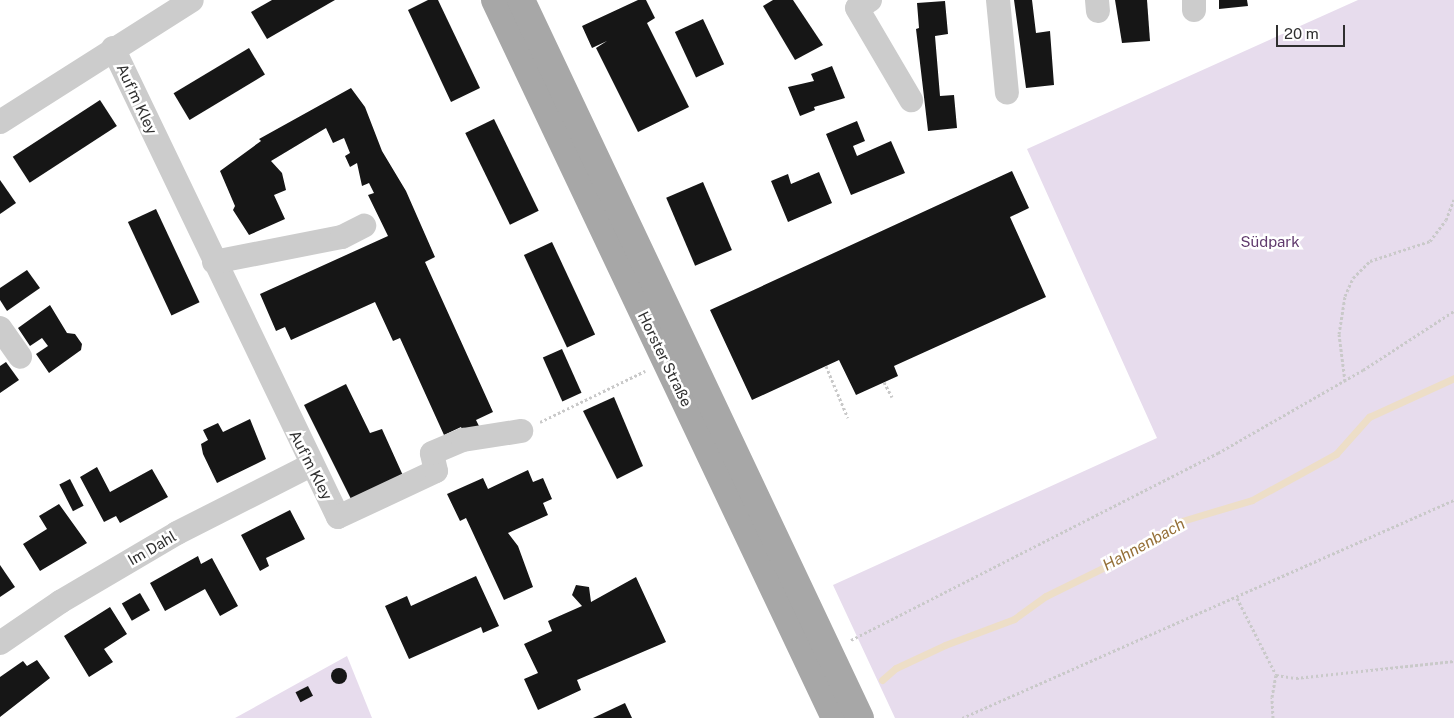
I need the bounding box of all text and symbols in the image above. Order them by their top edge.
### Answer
scale bar [1279,15,1348,47]
text: 20 m [1284,25,1319,42]
street label: Auf'm Kley [113,61,161,137]
park label: Südpark [1240,233,1300,251]
street label: Horster Straße [634,309,696,409]
street label: Auf'm Kley [286,427,336,503]
water label: Hahnenbach [1100,515,1188,575]
street label: Im Dahl [125,527,179,569]

